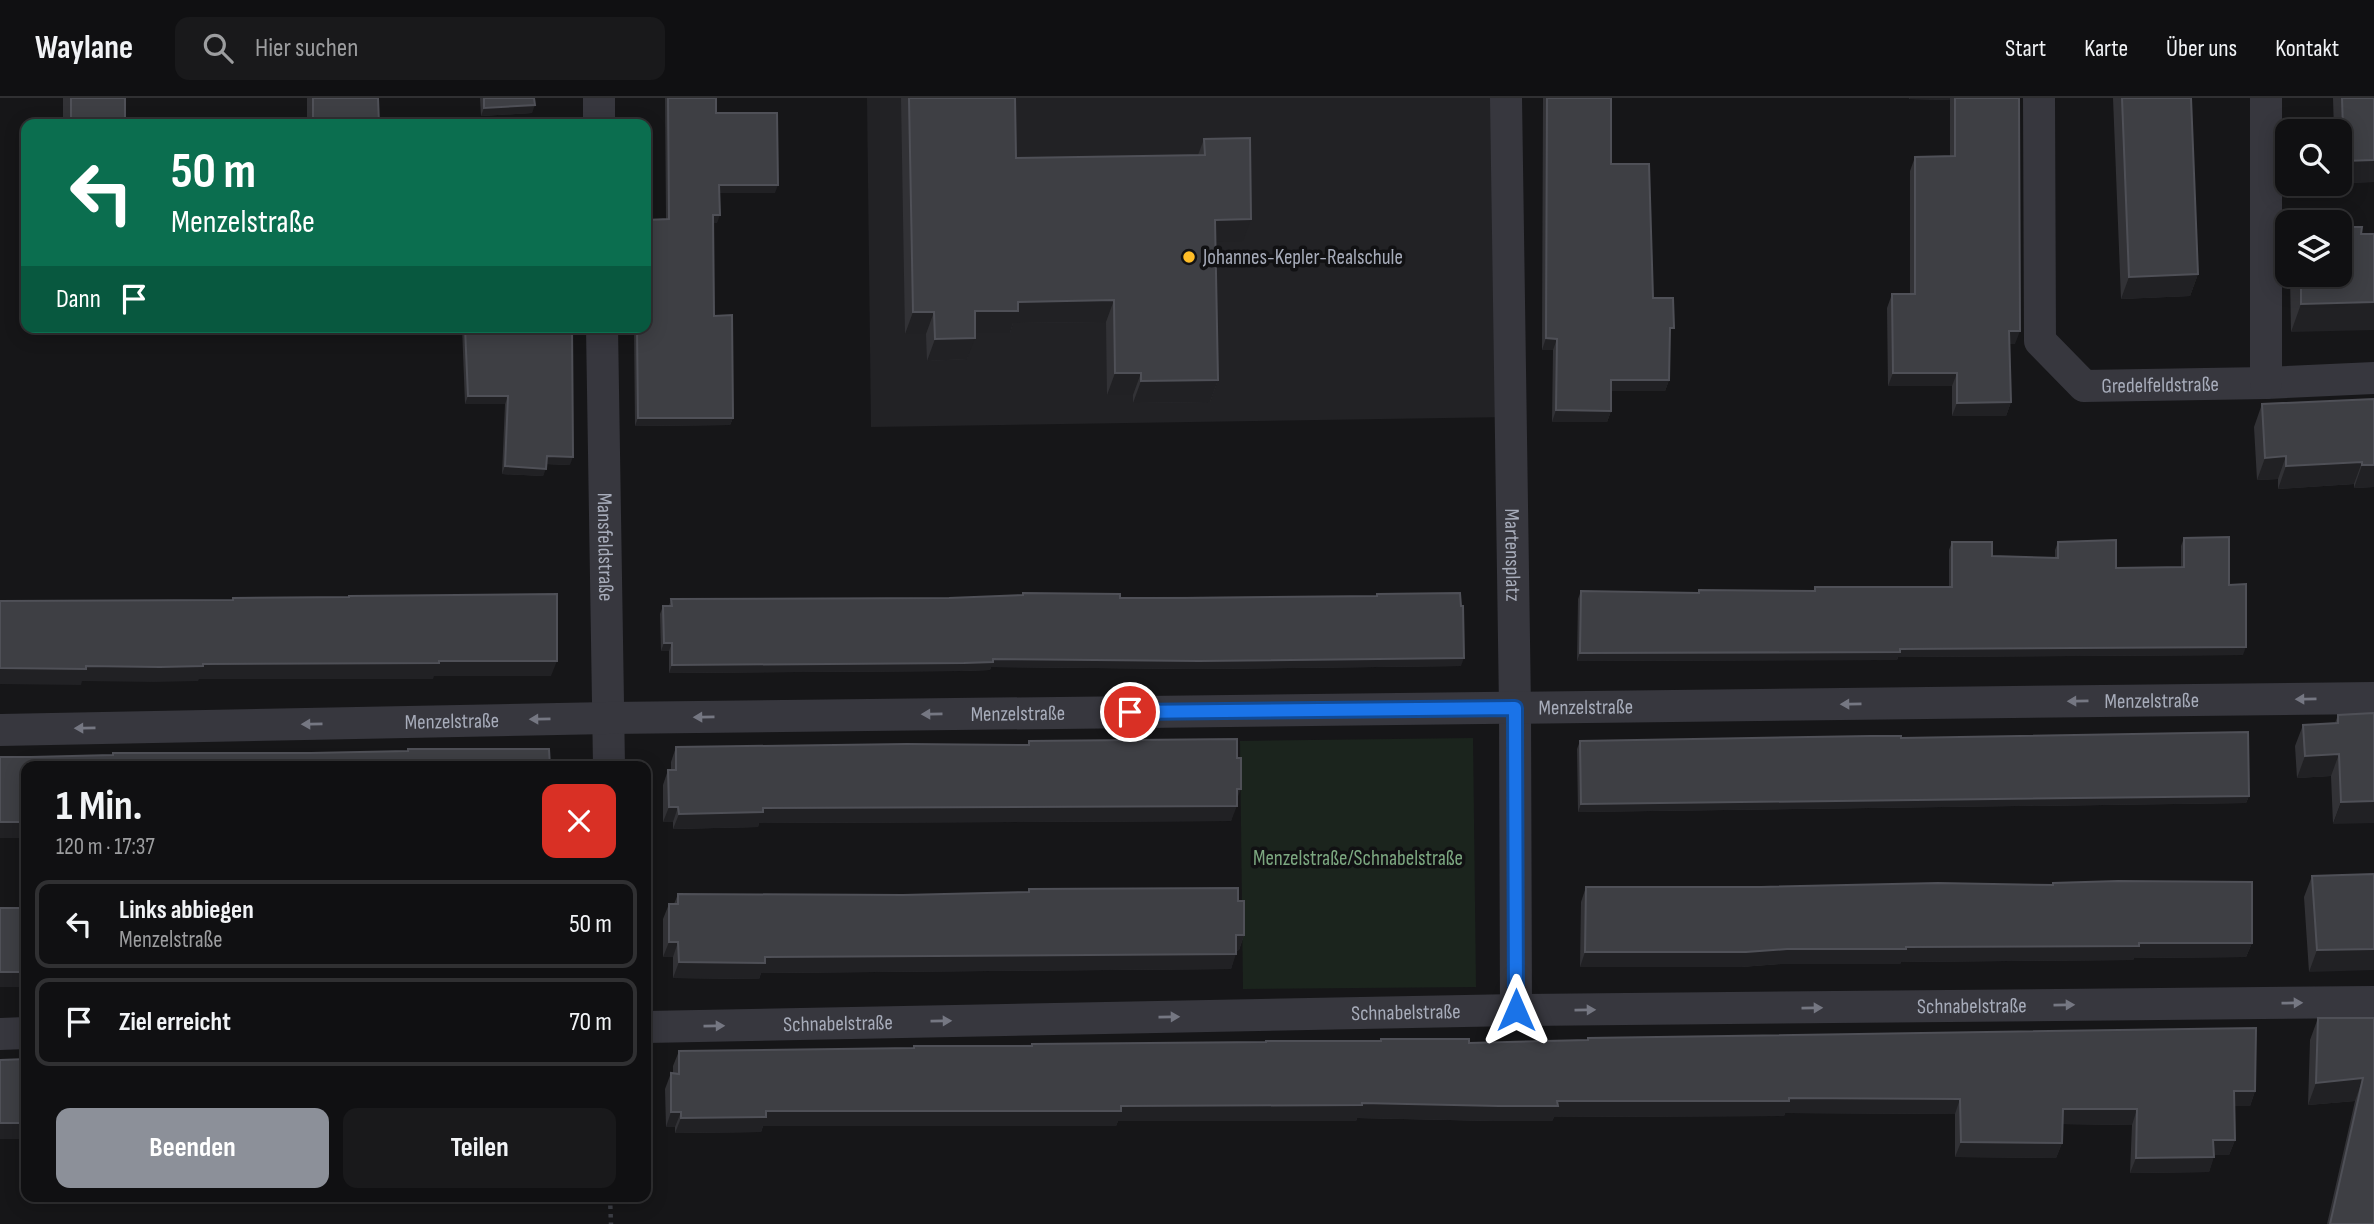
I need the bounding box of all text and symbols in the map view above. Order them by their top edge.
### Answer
search box [175,17,665,80]
text: Waylane [35,28,133,68]
icon: search [199,29,237,67]
text: Hier suchen [255,33,358,64]
text: Start [2005,34,2046,63]
text: Karte [2084,34,2128,63]
text: Über uns [2166,34,2237,63]
text: Kontakt [2275,34,2339,63]
map controls [2275,119,2352,287]
button: search [2275,119,2352,196]
text: 50 m [171,143,256,202]
icon: left [56,147,147,238]
text: Menzelstraße [171,203,315,242]
button: layers [2275,210,2352,287]
place label: Johannes-Kepler-Realschule [1202,245,1403,270]
marker: Johannes-Kepler-Realschule [1181,249,1197,265]
icon: arrive [115,280,153,318]
text: Dann [56,284,101,315]
street label: Gredelfeldstraße [2101,371,2219,398]
street label: Mansfeldstraße [592,492,619,602]
street label: Martensplatz [1500,508,1526,602]
pin [1100,682,1160,742]
street label: Menzelstraße [2104,687,2199,714]
icon: arrive [1111,693,1149,731]
one-way arrow [2295,693,2317,705]
street label: Menzelstraße [1538,694,1633,720]
one-way arrow [2067,695,2089,707]
one-way arrow [1840,698,1862,710]
street label: Menzelstraße [970,700,1065,726]
street label: Menzelstraße [404,708,499,735]
one-way arrow [921,709,943,720]
one-way arrow [693,711,715,723]
one-way arrow [529,714,551,725]
one-way arrow [301,718,323,729]
one-way arrow [74,722,96,734]
text: 1 Min. [56,781,142,832]
button: close [542,784,616,858]
text: 120 m · 17:37 [56,833,155,861]
park label: Menzelstraße/Schnabelstraße [1253,846,1463,871]
text: Links abbiegen [119,895,254,926]
icon: left [60,905,98,943]
text: 50 m [569,909,612,940]
text: Menzelstraße [119,926,222,954]
position arrow [1479,973,1553,1047]
street label: Schnabelstraße [1917,993,2027,1019]
one-way arrow [2281,997,2303,1009]
street label: Schnabelstraße [1351,999,1461,1026]
one-way arrow [2053,999,2075,1011]
one-way arrow [1801,1002,1823,1013]
icon: arrive [60,1003,98,1041]
one-way arrow [1574,1004,1596,1016]
text: Ziel erreicht [119,1007,231,1038]
text: 70 m [569,1007,612,1038]
street label: Schnabelstraße [783,1010,893,1037]
one-way arrow [1158,1011,1180,1023]
one-way arrow [931,1016,953,1027]
one-way arrow [703,1020,725,1031]
button: Beenden [56,1108,329,1188]
button: Teilen [343,1108,616,1188]

